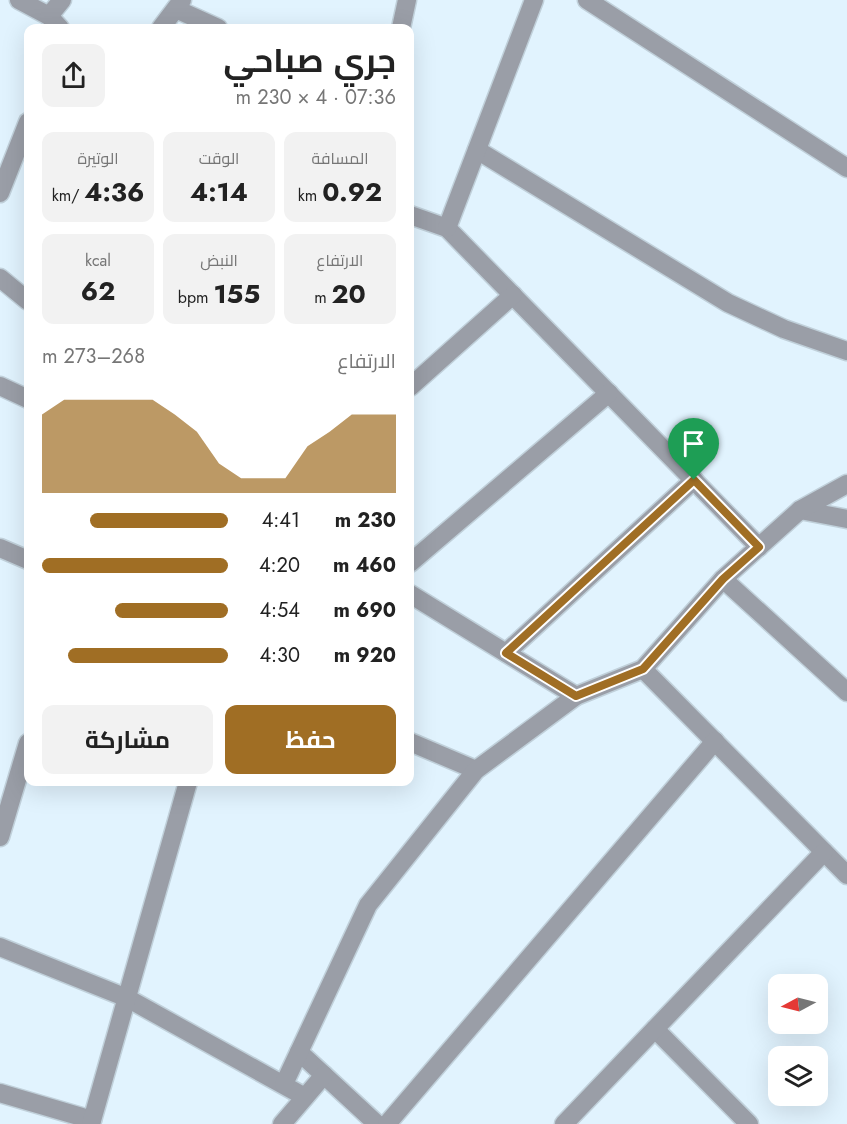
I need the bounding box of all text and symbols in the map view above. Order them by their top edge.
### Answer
text: جري صباحي [223,37,396,84]
button: share [42,44,105,107]
text: 07:36 · 4 × 230 m [236,83,396,112]
text: الوتيرة [77,147,119,170]
text: الوقت [199,147,239,170]
text: المسافة [312,147,368,170]
text: 4:36 [84,173,144,211]
text: 4:14 [190,173,248,211]
text: 0.92 [322,173,382,211]
text: /km [52,184,84,207]
text: km [298,184,322,207]
text: kcal [85,249,111,272]
text: النبض [200,249,238,272]
text: الارتفاع [317,249,363,272]
text: 62 [81,272,115,310]
text: 155 [213,275,260,313]
text: 20 [332,275,366,313]
text: bpm [178,286,213,309]
text: m [314,286,332,309]
text: 268–273 m [42,342,145,371]
text: الارتفاع [337,347,396,376]
pin [668,418,719,480]
icon: arrive [677,427,710,460]
text: 4:41 [262,506,300,535]
text: 230 m [335,506,396,535]
text: 4:20 [259,551,300,580]
text: 460 m [333,551,396,580]
text: 4:54 [259,596,300,625]
text: 690 m [334,596,396,625]
text: 4:30 [259,641,300,670]
text: 920 m [334,641,396,670]
button: مشاركة [42,705,213,774]
button: حفظ [225,705,396,774]
north arrow [768,974,828,1034]
map controls [768,974,828,1106]
button: layers [768,1046,828,1106]

